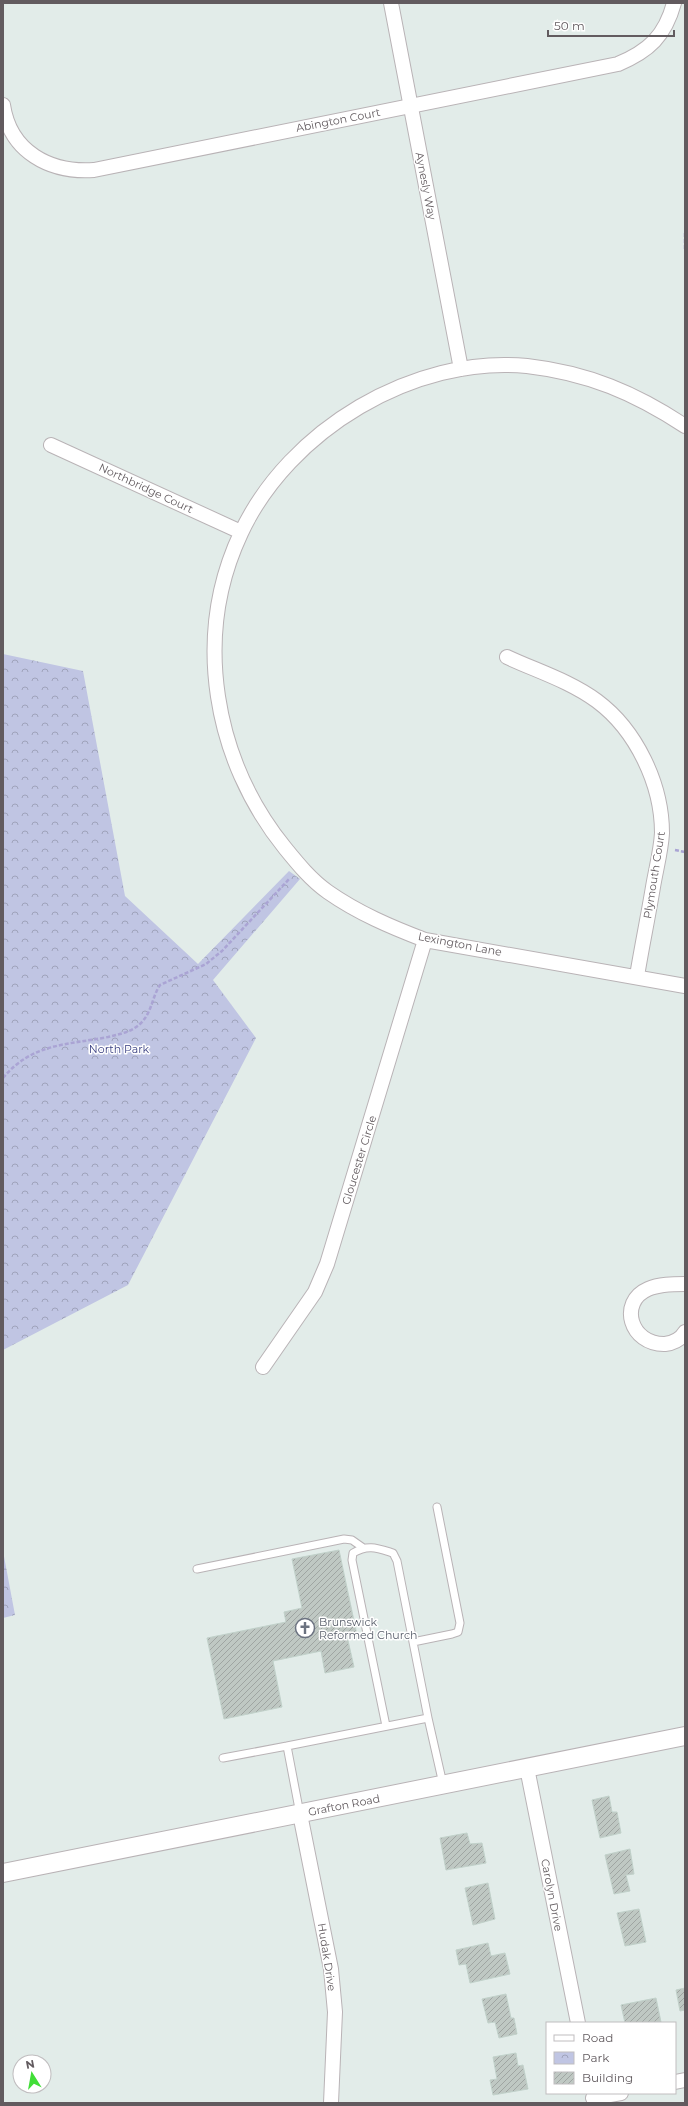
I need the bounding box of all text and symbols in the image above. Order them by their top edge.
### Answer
scale bar [548,12,674,38]
text: 50 m [554,18,585,33]
street label: Abington Court [295,105,382,135]
street label: Aynesly Way [413,151,439,221]
street label: Northbridge Court [97,460,196,516]
street label: Plymouth Court [640,830,668,920]
street label: Lexington Lane [417,929,503,959]
park label: North Park [89,1042,150,1056]
street label: Gloucester Circle [339,1113,379,1206]
place label: Brunswick Reformed Church [319,1615,418,1642]
church icon: Brunswick Reformed Church [294,1617,316,1639]
street label: Grafton Road [307,1791,381,1819]
street label: Carolyn Drive [538,1858,566,1933]
street label: Hudak Drive [315,1922,339,1992]
legend [546,2022,676,2094]
text: Road [582,2030,613,2045]
text: Park [582,2050,610,2065]
north arrow [12,2054,52,2094]
text: N [24,2056,36,2072]
text: Building [582,2070,633,2085]

